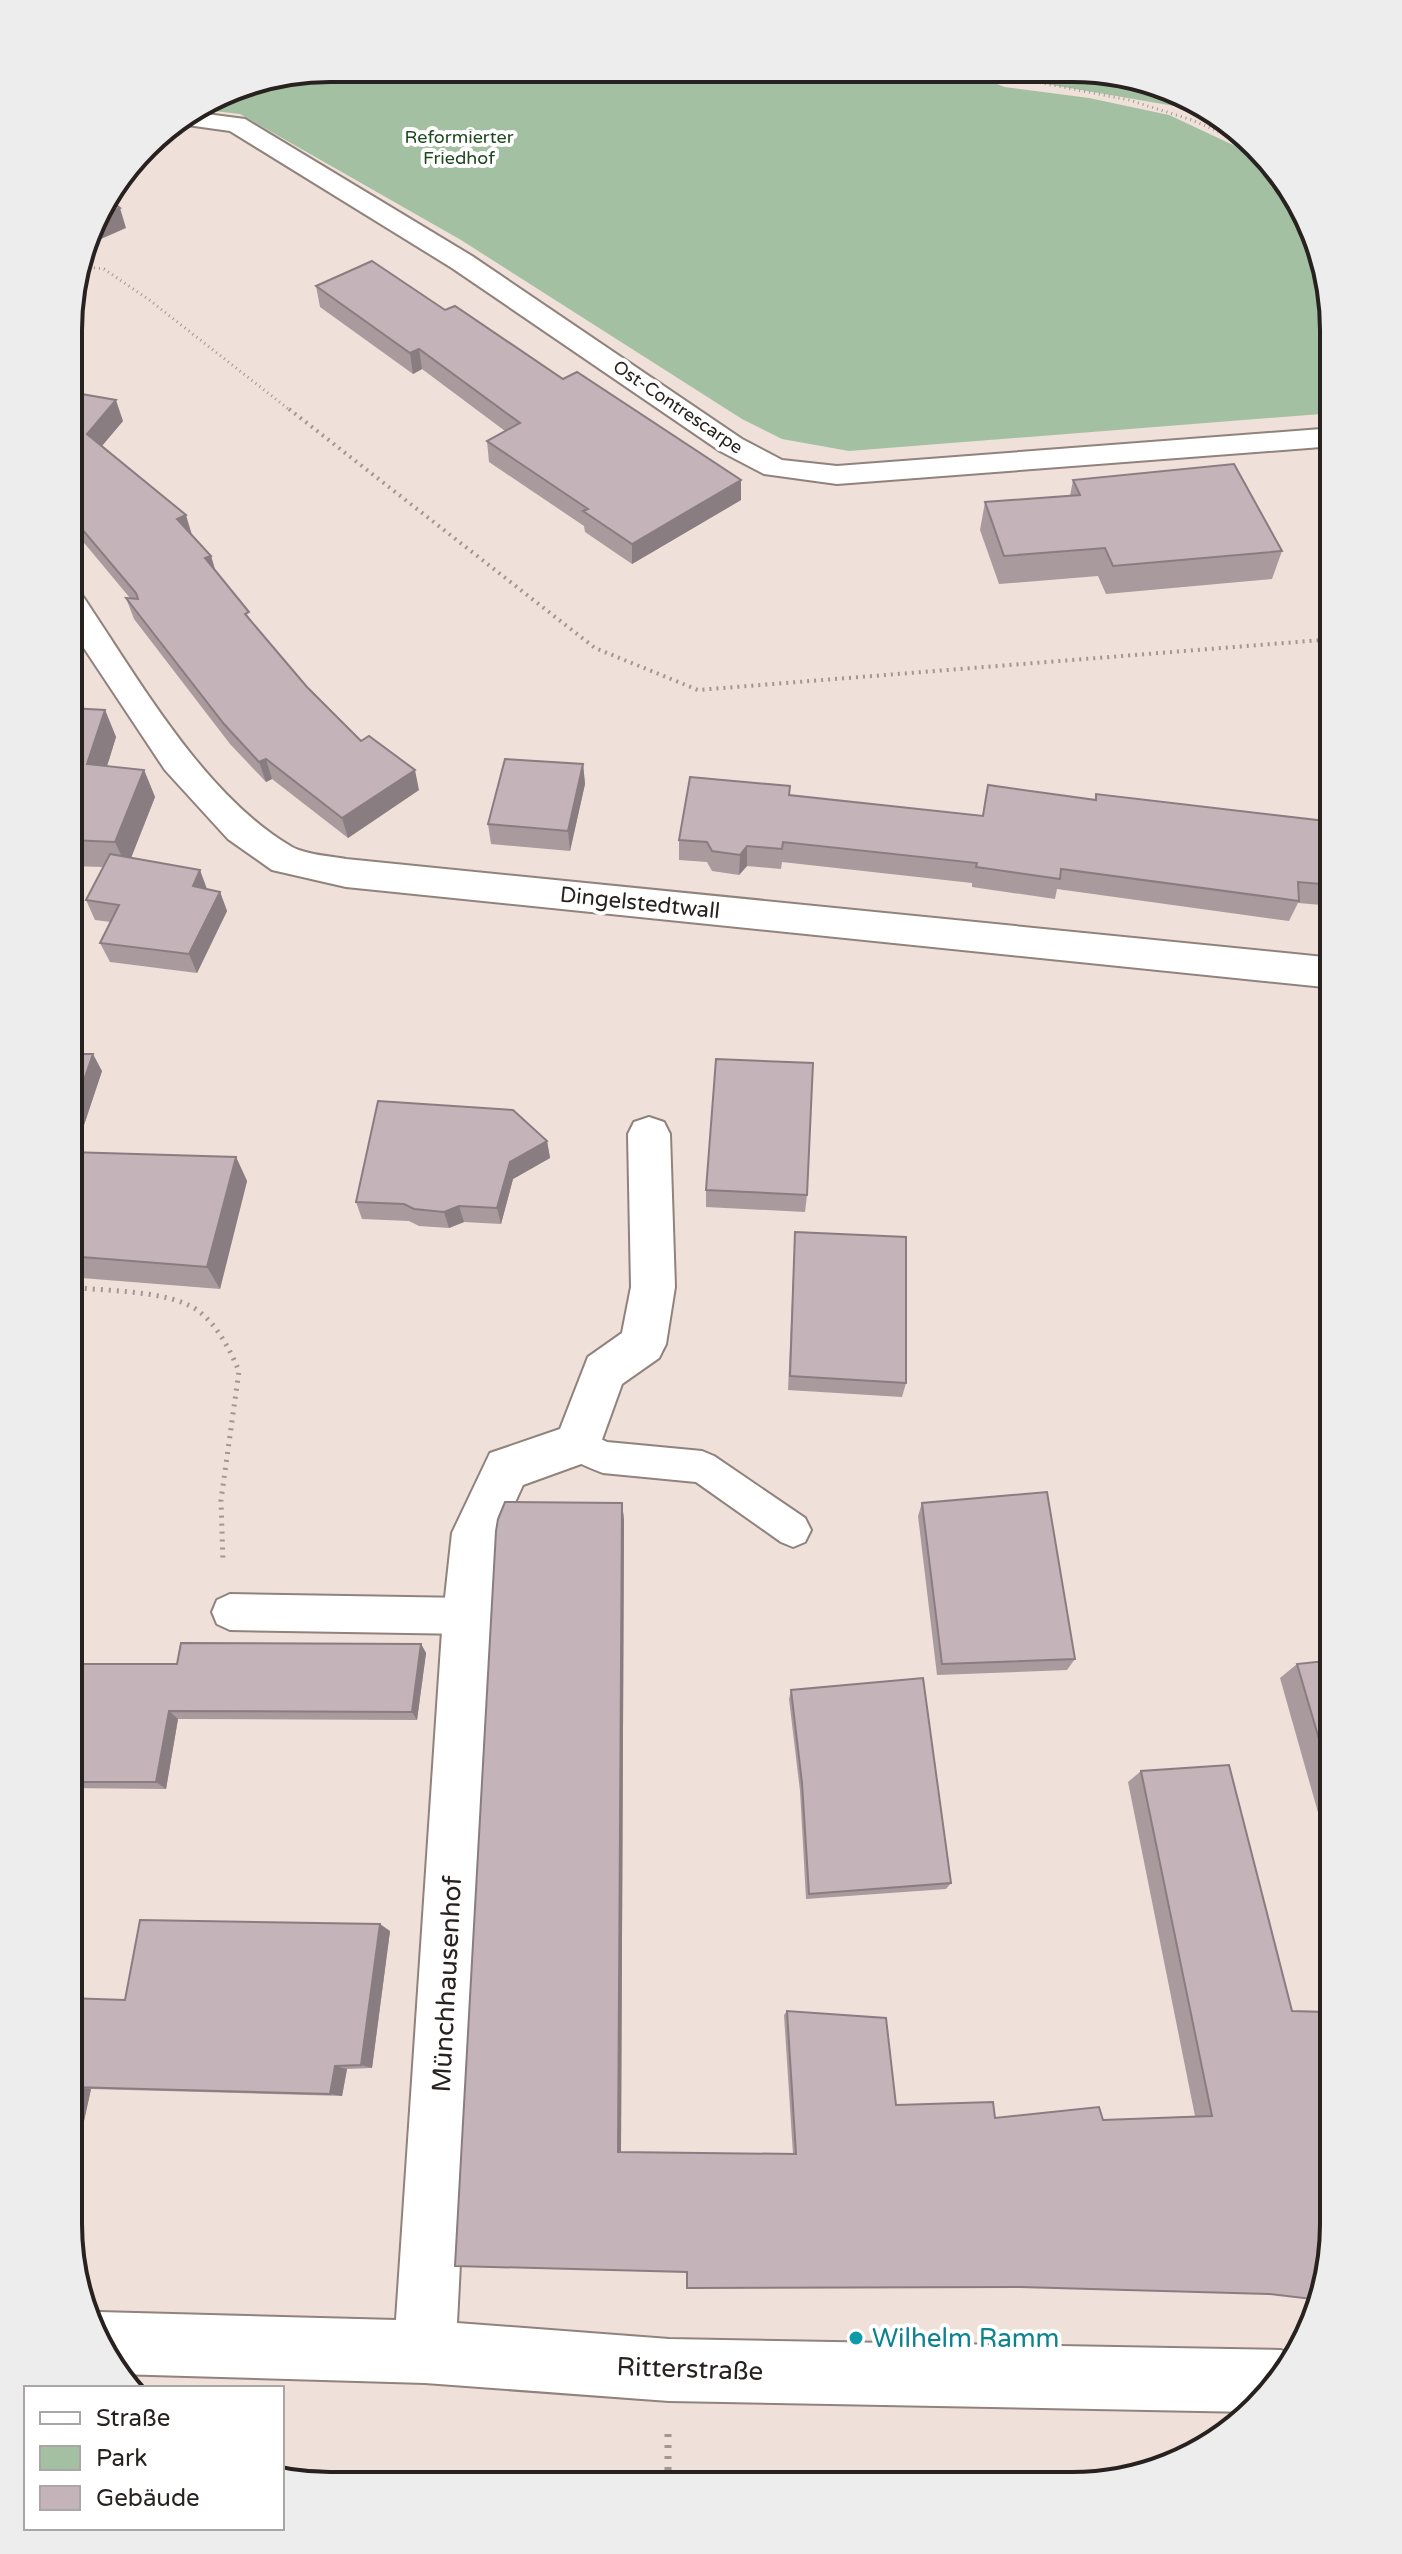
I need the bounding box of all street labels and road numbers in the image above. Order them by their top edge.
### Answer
street label: Ost-Contrescarpe [609,355,747,459]
street label: Dingelstedtwall [559,882,721,924]
street label: Münchhausenhof [426,1875,468,2093]
street label: Ritterstraße [616,2351,764,2387]

